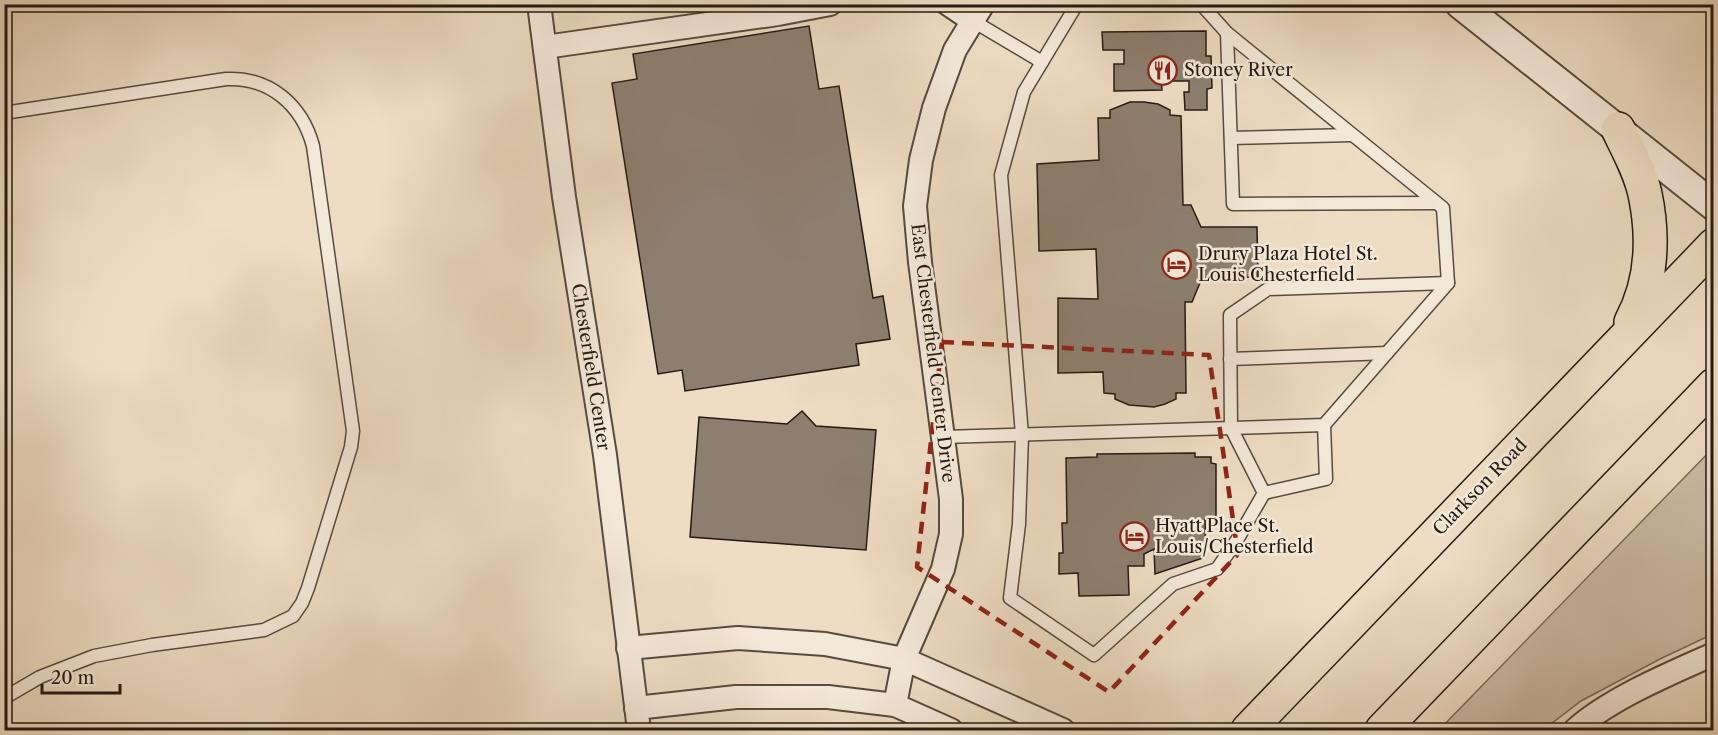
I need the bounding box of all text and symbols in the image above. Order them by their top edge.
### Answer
restaurant icon: Stoney River [1147,54,1179,86]
place label: Stoney River [1184,59,1293,81]
street label: East Chesterfield Center Drive [906,222,960,484]
place label: Drury Plaza Hotel St. Louis Chesterfield [1198,243,1378,286]
hotel icon: Drury Plaza Hotel St. Louis Chesterfield [1161,248,1193,280]
street label: Chesterfield Center [567,282,615,452]
street label: Clarkson Road [1428,434,1532,540]
place label: Hyatt Place St. Louis/Chesterfield [1155,515,1313,558]
hotel icon: Hyatt Place St. Louis/Chesterfield [1118,520,1150,552]
scale bar [42,657,120,695]
text: 20 m [51,667,95,689]

